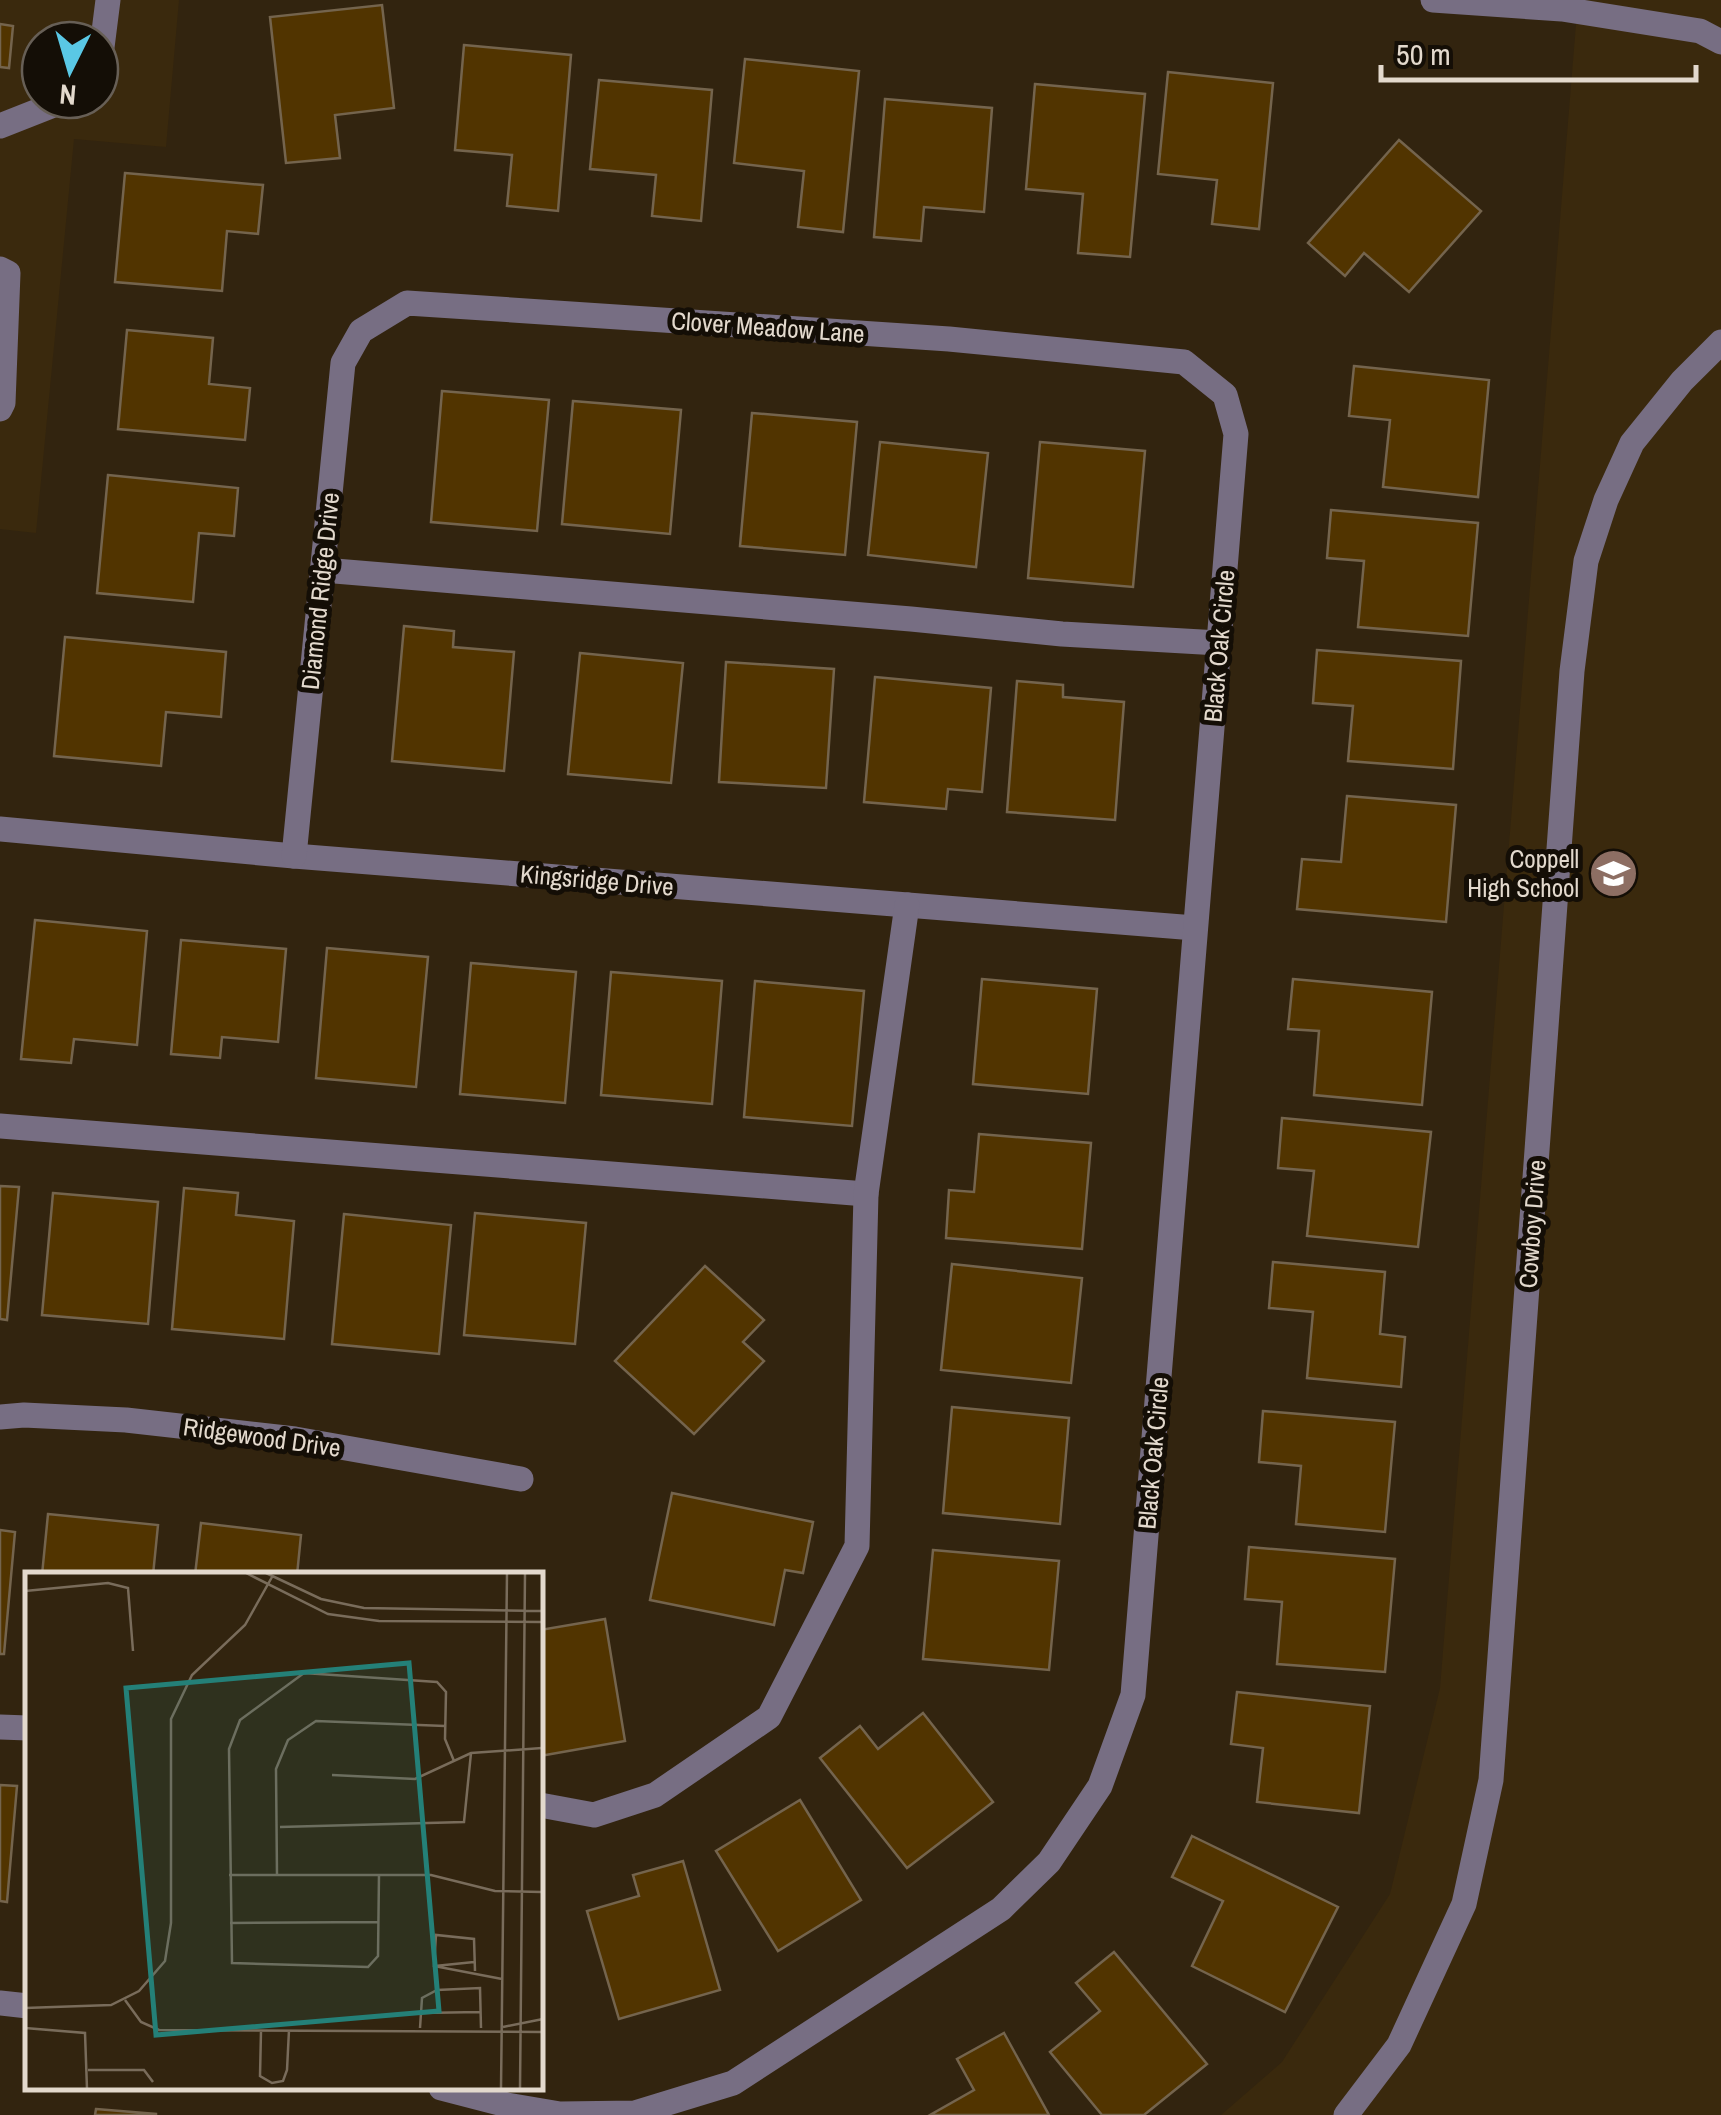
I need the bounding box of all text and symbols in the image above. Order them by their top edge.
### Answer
north arrow [20,20,120,120]
scale bar [1381,20,1696,82]
text: 50 m [1396,34,1451,74]
text: N [58,75,78,115]
street label: Clover Meadow Lane [670,303,866,351]
street label: Diamond Ridge Drive [293,491,347,691]
street label: Black Oak Circle [1195,568,1243,724]
place label: Coppell High School [1467,842,1579,905]
school or university icon: Coppell High School [1588,847,1640,899]
street label: Kingsridge Drive [519,856,675,904]
street label: Cowboy Drive [1511,1159,1553,1289]
street label: Black Oak Circle [1129,1375,1177,1531]
street label: Ridgewood Drive [181,1409,343,1465]
inset map [25,1572,542,2090]

